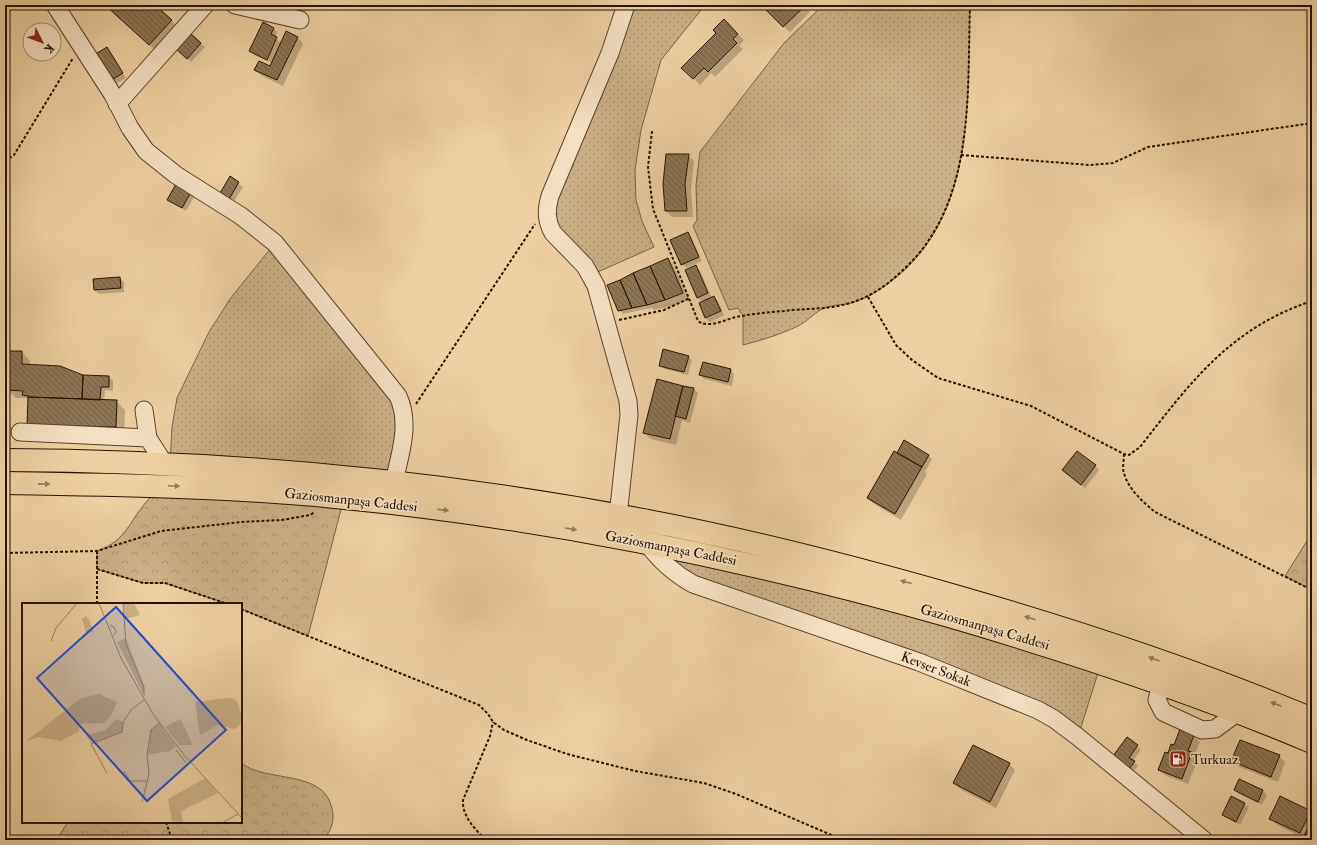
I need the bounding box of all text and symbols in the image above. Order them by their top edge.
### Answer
north arrow [22,22,62,62]
text: K [41,41,56,57]
one-way arrow [38,480,50,487]
one-way arrow [168,483,180,490]
street label: Gaziosmanpaşa Caddesi [284,485,419,516]
one-way arrow [437,507,449,513]
one-way arrow [565,526,577,532]
street label: Gaziosmanpaşa Caddesi [604,527,739,570]
one-way arrow [899,579,911,585]
street label: Gaziosmanpaşa Caddesi [918,600,1052,655]
inset map [22,603,242,823]
one-way arrow [1024,615,1036,621]
street label: Kevser Sokak [898,648,974,690]
one-way arrow [1148,655,1160,661]
one-way arrow [1270,700,1282,706]
fuel station icon: Turkuaz [1168,749,1188,769]
place label: Turkuaz [1191,751,1239,768]

